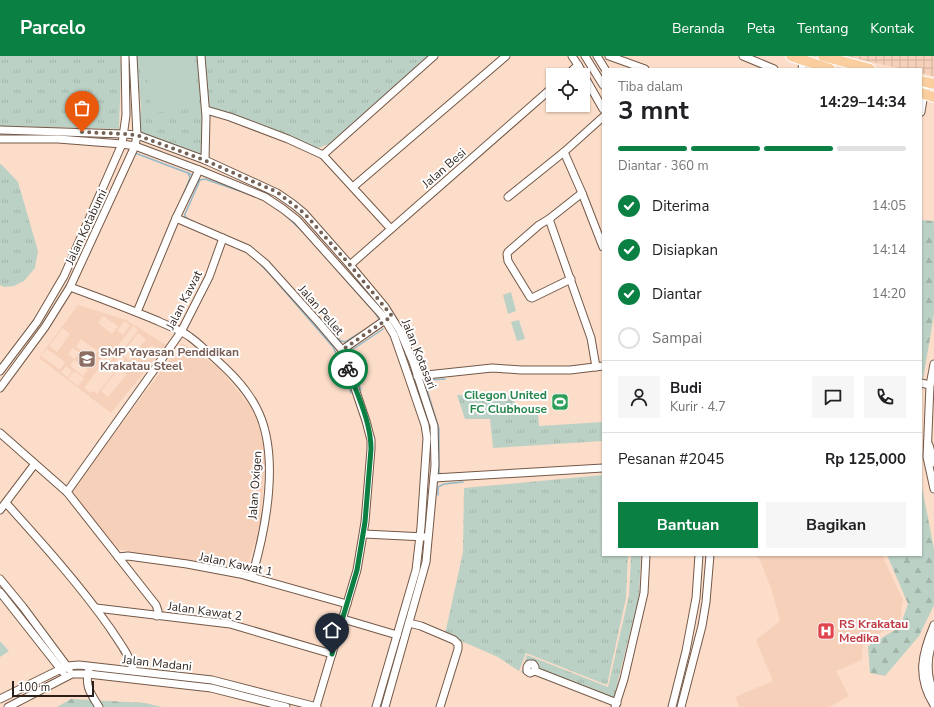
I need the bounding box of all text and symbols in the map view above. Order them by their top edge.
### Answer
text: Parcelo [20,15,86,41]
text: Beranda [672,19,725,38]
text: Peta [747,19,775,38]
text: Tentang [797,19,848,38]
text: Kontak [870,19,914,38]
map controls [546,68,590,112]
button: locate [546,68,590,112]
text: Tiba dalam [618,78,683,96]
pin [65,91,99,132]
text: 14:29–14:34 [819,92,906,112]
text: 3 mnt [618,93,689,128]
icon: bag [71,97,93,119]
street label: Jalan Besi [418,145,469,192]
text: Diantar · 360 m [618,157,709,175]
street label: Jalan Kotabumi [61,187,110,268]
icon: check [618,195,640,217]
text: Diterima [652,196,709,216]
text: 14:05 [872,197,906,215]
icon: check [618,239,640,261]
text: Disiapkan [652,240,718,260]
text: 14:14 [872,241,906,259]
street label: Jalan Kawat [162,267,206,333]
street label: Jalan Pellet [294,281,348,339]
icon: check [618,283,640,305]
text: Diantar [652,284,702,304]
text: 14:20 [872,285,906,303]
street label: Jalan Kotasari [397,316,440,391]
text: Sampai [652,328,702,348]
place label: SMP Yayasan Pendidikan Krakatau Steel [100,344,239,374]
school or university icon: SMP Yayasan Pendidikan Krakatau Steel [77,349,97,369]
courier [328,349,368,389]
icon: bike [337,358,359,380]
button: person [618,376,660,418]
button: chat [812,376,854,418]
button: phone [864,376,906,418]
text: Budi [670,378,702,398]
place label: Cilegon United FC Clubhouse [464,387,547,417]
sports icon: Cilegon United FC Clubhouse [550,392,570,412]
text: Kurir · 4.7 [670,398,726,416]
text: Pesanan #2045 [618,449,724,469]
text: Rp 125,000 [825,449,906,469]
street label: Jalan Oxigen [245,450,265,521]
button: Bantuan [618,502,758,548]
button: Bagikan [766,502,906,548]
street label: Jalan Kawat 1 [197,548,274,580]
street label: Jalan Kawat 2 [166,598,243,624]
pin [315,613,349,654]
place label: RS Krakatau Medika [839,616,908,646]
icon: home [321,619,343,641]
hospital icon: RS Krakatau Medika [816,621,836,641]
street label: Jalan Madani [121,651,192,675]
scale bar [12,679,94,698]
text: 100 m [18,680,50,695]

